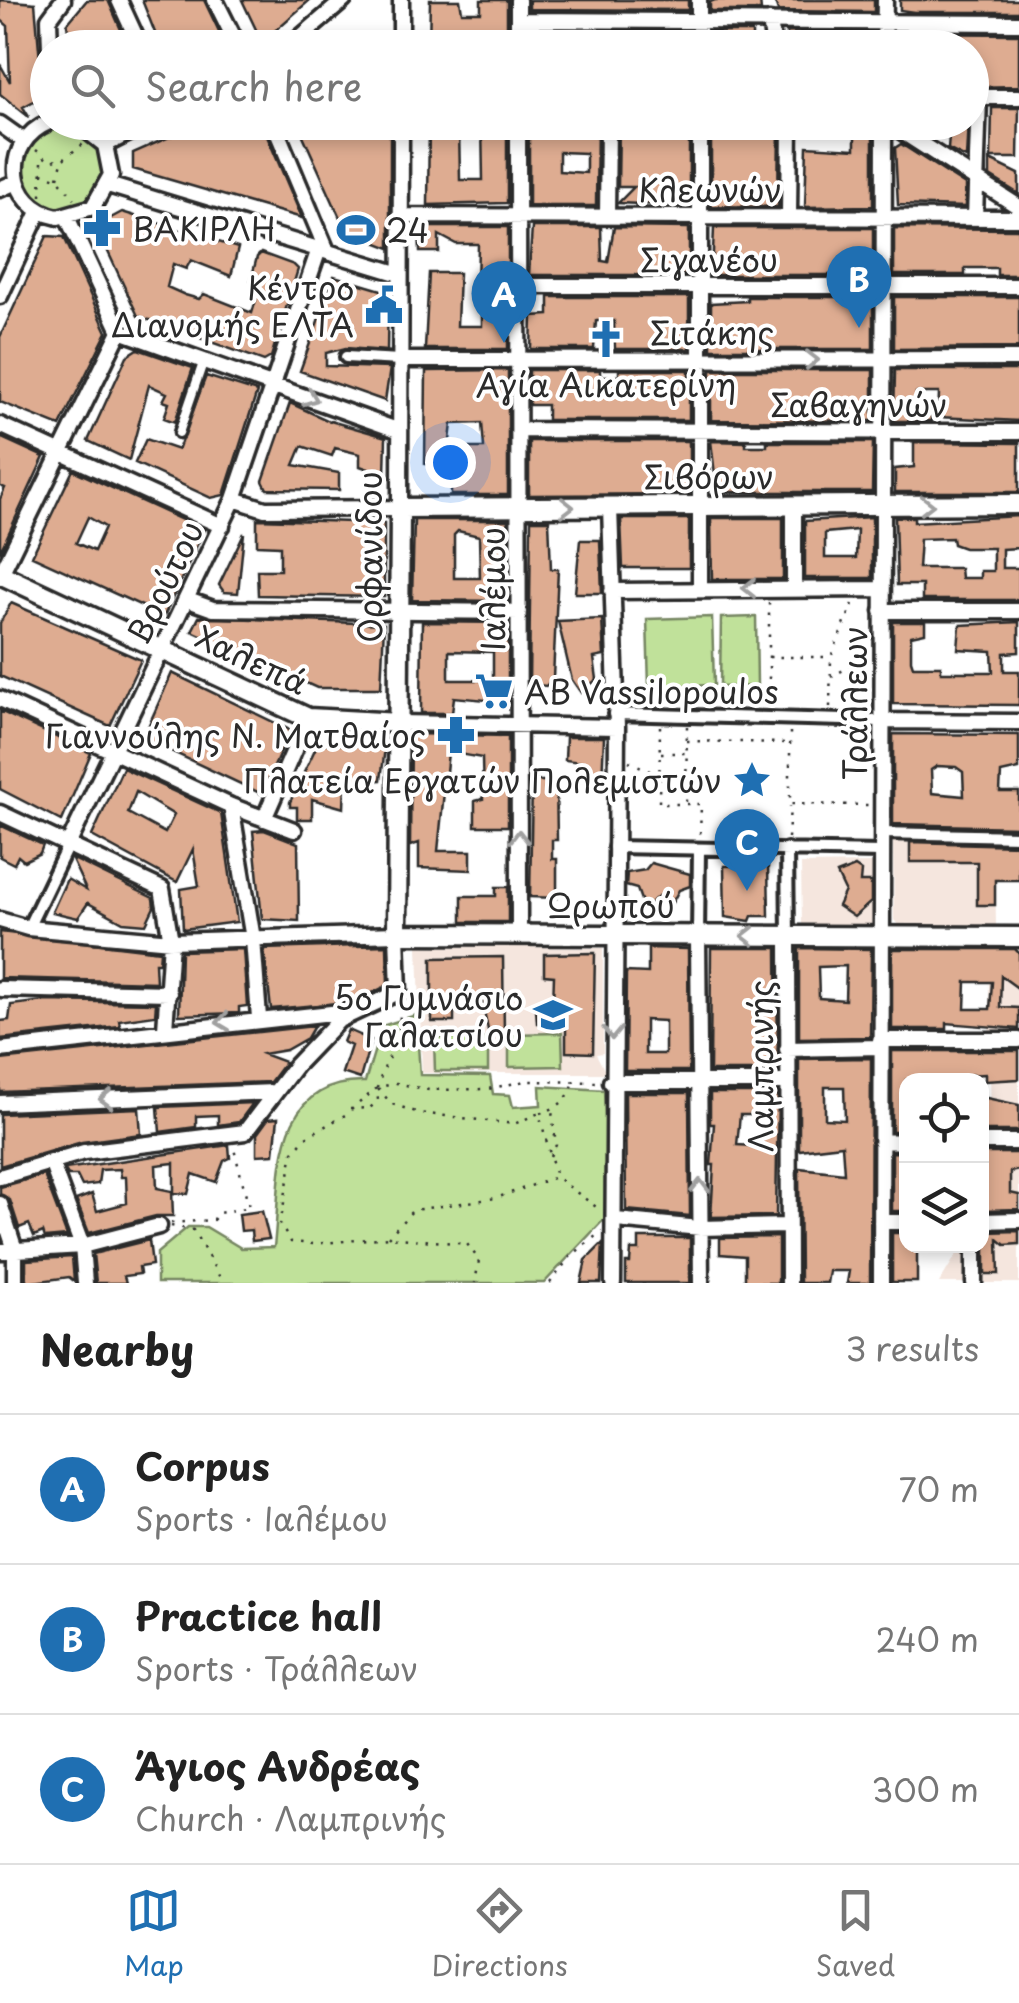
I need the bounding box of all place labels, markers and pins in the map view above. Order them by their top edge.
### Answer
place label: ΒΑΚΙΡΛΗ [132,204,276,252]
place label: 24 [386,206,429,254]
pharmacy icon: ΒΑΚΙΡΛΗ [81,207,123,249]
sports icon: 24 [335,209,377,251]
pin: B [826,245,892,328]
pin: A [472,260,536,343]
place label: Κέντρο Διανομής ΕΛΤΑ [111,263,354,348]
public building icon: Κέντρο Διανομής ΕΛΤΑ [363,284,405,326]
church icon: Αγία Αικατερίνη [585,318,627,360]
place label: Αγία Αικατερίνη [476,360,736,408]
place label: AB Vassilopoulos [524,667,779,715]
supermarket icon: AB Vassilopoulos [473,670,515,712]
place label: Γιαννούλης Ν. Ματθαίος [45,711,426,759]
pharmacy icon: Γιαννούλης Ν. Ματθαίος [435,714,477,756]
place label: Πλατεία Εργατών Πολεμιστών [242,756,722,804]
place icon: Πλατεία Εργατών Πολεμιστών [731,759,773,801]
pin: C [714,808,780,891]
place label: 5ο Γυμνάσιο Γαλατσίου [334,973,523,1058]
school or university icon: 5ο Γυμνάσιο Γαλατσίου [532,994,574,1036]

